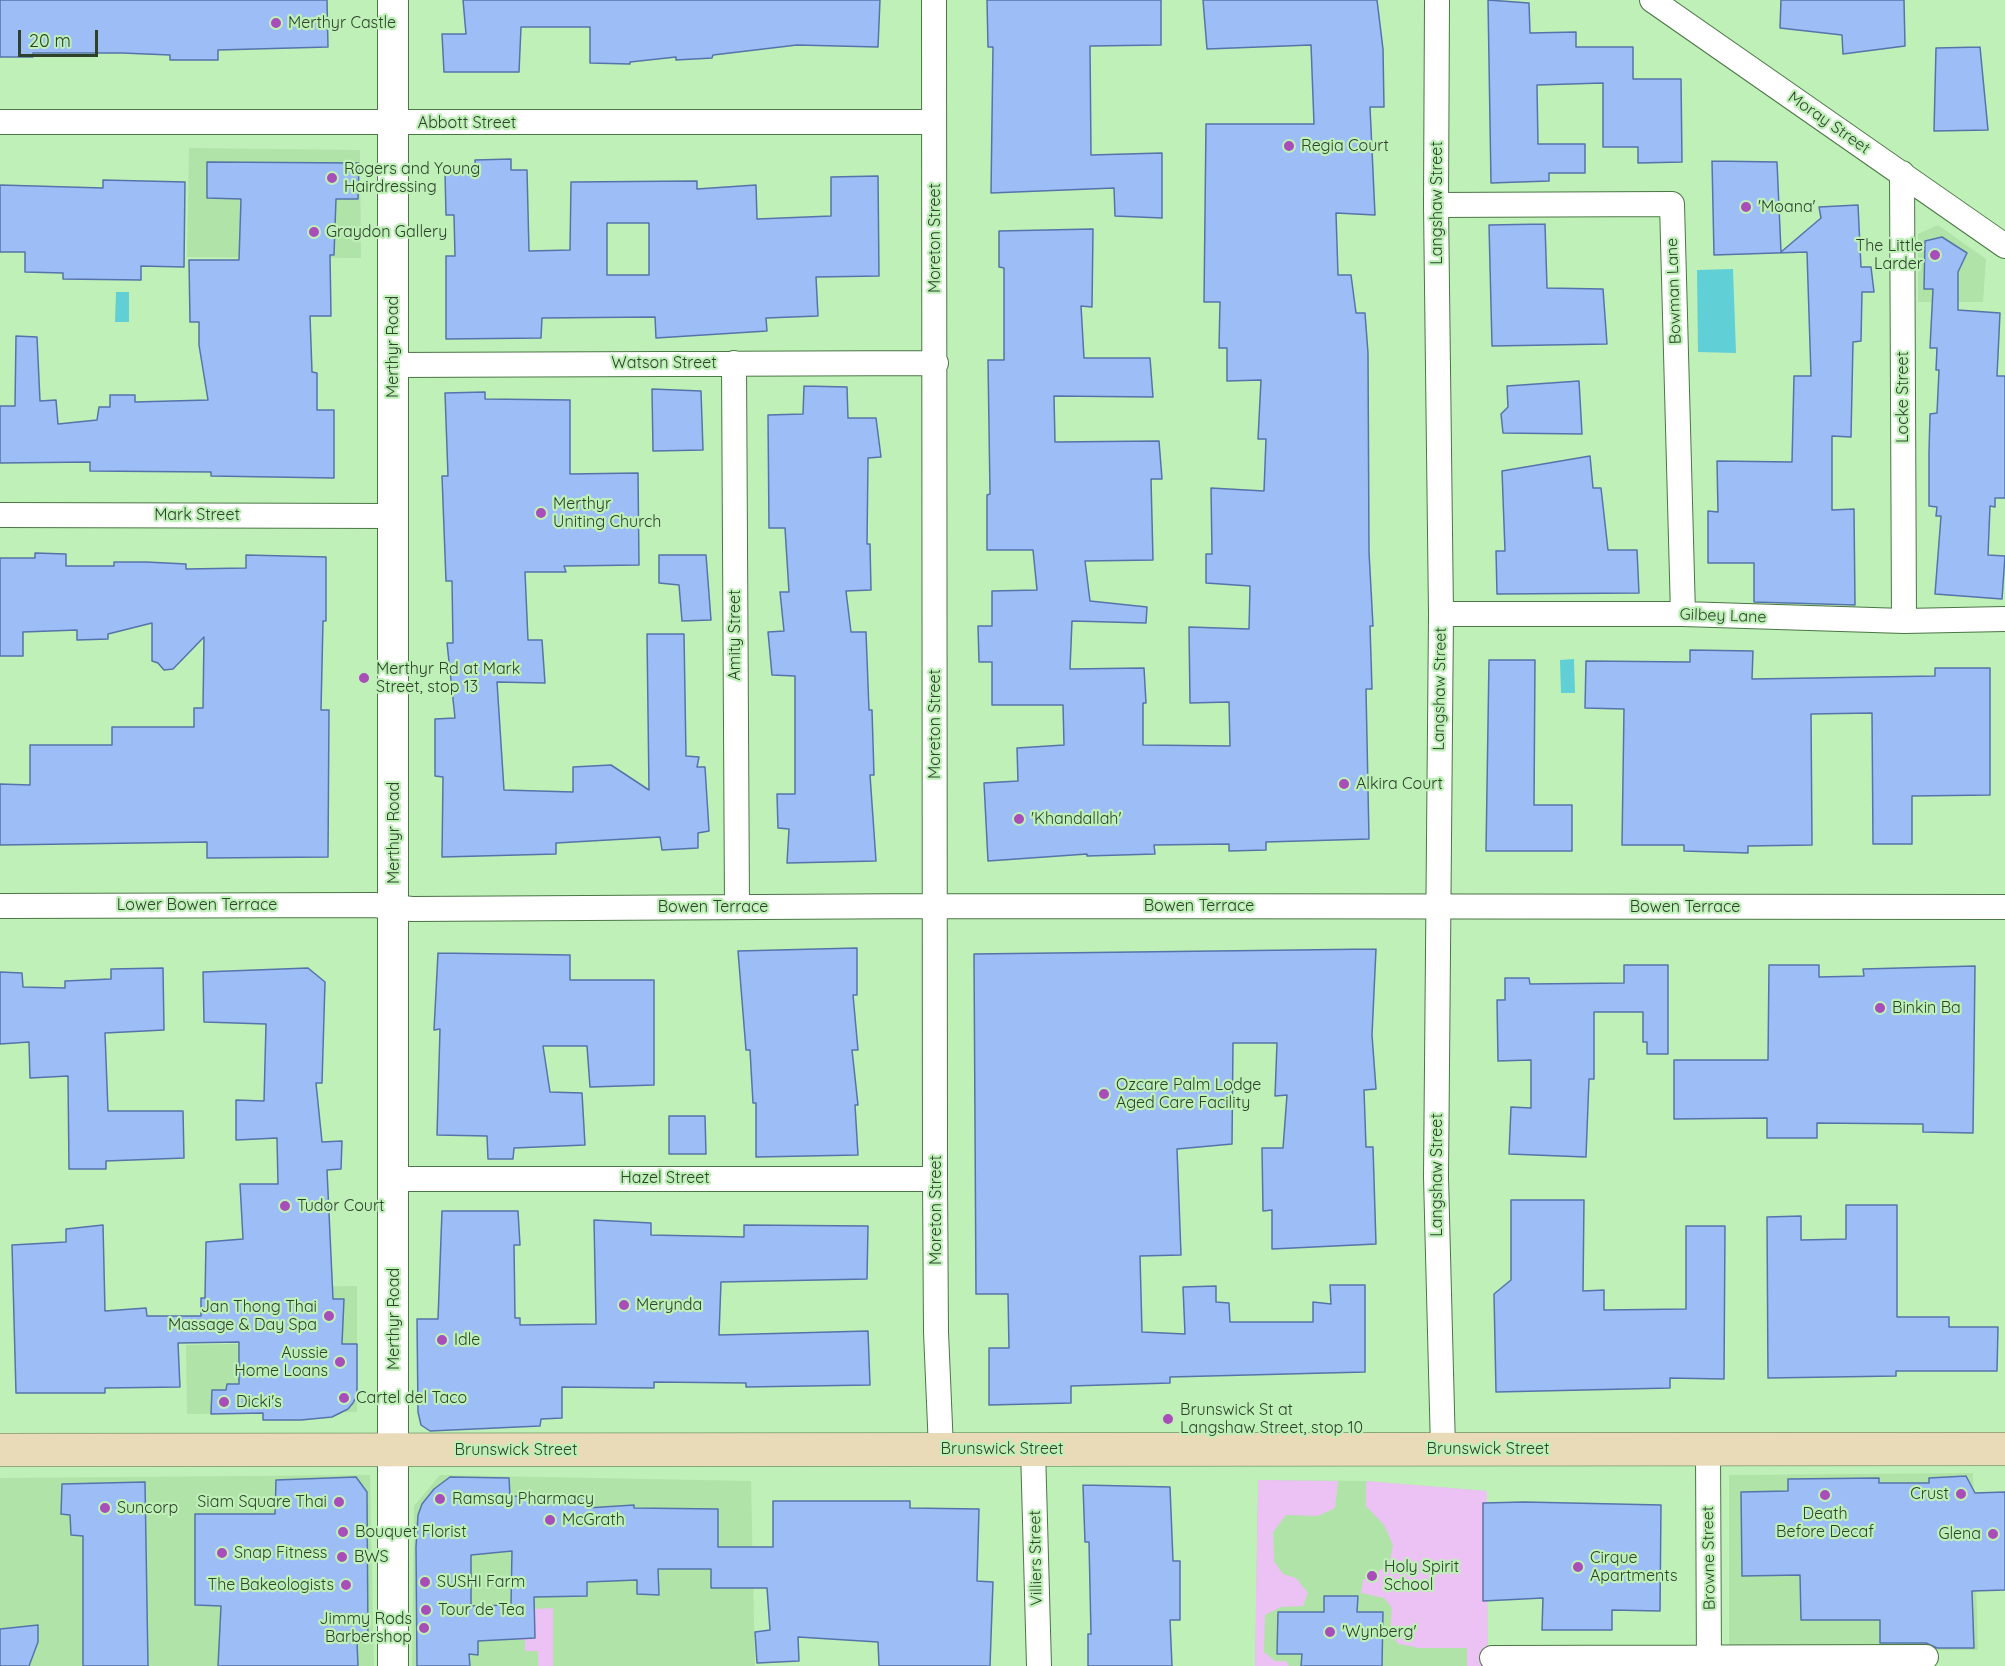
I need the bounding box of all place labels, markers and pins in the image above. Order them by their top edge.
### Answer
place label: Merthyr Castle [288,13,396,33]
marker: Merthyr Castle [269,16,283,30]
place label: Regia Court [1301,136,1389,156]
marker: Regia Court [1282,139,1296,153]
place label: Rogers and Young Hairdressing [344,159,480,197]
marker: Rogers and Young Hairdressing [325,171,339,185]
place label: 'Moana' [1758,197,1816,217]
marker: 'Moana' [1739,200,1753,214]
place label: Graydon Gallery [326,222,447,242]
marker: Graydon Gallery [307,225,321,239]
place label: The Little Larder [1855,236,1923,274]
marker: The Little Larder [1928,248,1942,262]
place label: Merthyr Uniting Church [553,494,661,532]
marker: Merthyr Uniting Church [534,506,548,520]
place label: Merthyr Rd at Mark Street, stop 13 [376,659,520,697]
marker: Merthyr Rd at Mark Street, stop 13 [357,671,371,685]
place label: Alkira Court [1356,774,1443,794]
marker: Alkira Court [1337,777,1351,791]
place label: 'Khandallah' [1031,809,1122,829]
marker: 'Khandallah' [1012,812,1026,826]
place label: Binkin Ba [1892,998,1961,1018]
marker: Binkin Ba [1873,1001,1887,1015]
place label: Ozcare Palm Lodge Aged Care Facility [1116,1075,1261,1113]
marker: Ozcare Palm Lodge Aged Care Facility [1097,1087,1111,1101]
place label: Tudor Court [297,1196,385,1216]
marker: Tudor Court [278,1199,292,1213]
place label: Merynda [636,1295,702,1315]
place label: Jan Thong Thai Massage & Day Spa [168,1297,317,1335]
marker: Merynda [617,1298,631,1312]
marker: Jan Thong Thai Massage & Day Spa [322,1309,336,1323]
place label: Idle [454,1330,480,1350]
marker: Idle [435,1333,449,1347]
place label: Aussie Home Loans [234,1343,328,1381]
marker: Aussie Home Loans [333,1355,347,1369]
place label: Cartel del Taco [356,1388,467,1408]
marker: Cartel del Taco [337,1391,351,1405]
place label: Dicki's [236,1392,282,1412]
marker: Dicki's [217,1395,231,1409]
place label: Brunswick St at Langshaw Street, stop 10 [1180,1400,1363,1438]
marker: Brunswick St at Langshaw Street, stop 10 [1161,1412,1175,1426]
place label: Crust [1910,1484,1949,1504]
marker: Crust [1954,1487,1968,1501]
marker: Death Before Decaf [1818,1488,1832,1502]
place label: Ramsay Pharmacy [452,1489,594,1509]
place label: Siam Square Thai [197,1492,327,1512]
marker: Ramsay Pharmacy [433,1492,447,1506]
marker: Siam Square Thai [332,1495,346,1509]
place label: Suncorp [117,1498,178,1518]
marker: Suncorp [98,1501,112,1515]
place label: Death Before Decaf [1776,1504,1874,1542]
place label: McGrath [562,1510,625,1530]
marker: McGrath [543,1513,557,1527]
place label: Bouquet Florist [355,1522,467,1542]
place label: Glena [1938,1524,1981,1544]
marker: Bouquet Florist [336,1525,350,1539]
marker: Glena [1986,1527,2000,1541]
place label: Snap Fitness [234,1543,327,1563]
marker: Snap Fitness [215,1546,229,1560]
place label: BWS [354,1547,389,1567]
place label: Cirque Apartments [1590,1548,1677,1586]
marker: BWS [335,1550,349,1564]
place label: Holy Spirit School [1384,1557,1459,1595]
marker: Cirque Apartments [1571,1560,1585,1574]
marker: Holy Spirit School [1365,1569,1379,1583]
place label: SUSHI Farm [437,1572,525,1592]
place label: The Bakeologists [207,1575,334,1595]
marker: SUSHI Farm [418,1575,432,1589]
marker: The Bakeologists [339,1578,353,1592]
place label: Tour de Tea [438,1600,525,1620]
marker: Tour de Tea [419,1603,433,1617]
place label: Jimmy Rods Barbershop [319,1609,412,1647]
marker: Jimmy Rods Barbershop [417,1621,431,1635]
place label: 'Wynberg' [1342,1622,1417,1642]
marker: 'Wynberg' [1323,1625,1337,1639]

